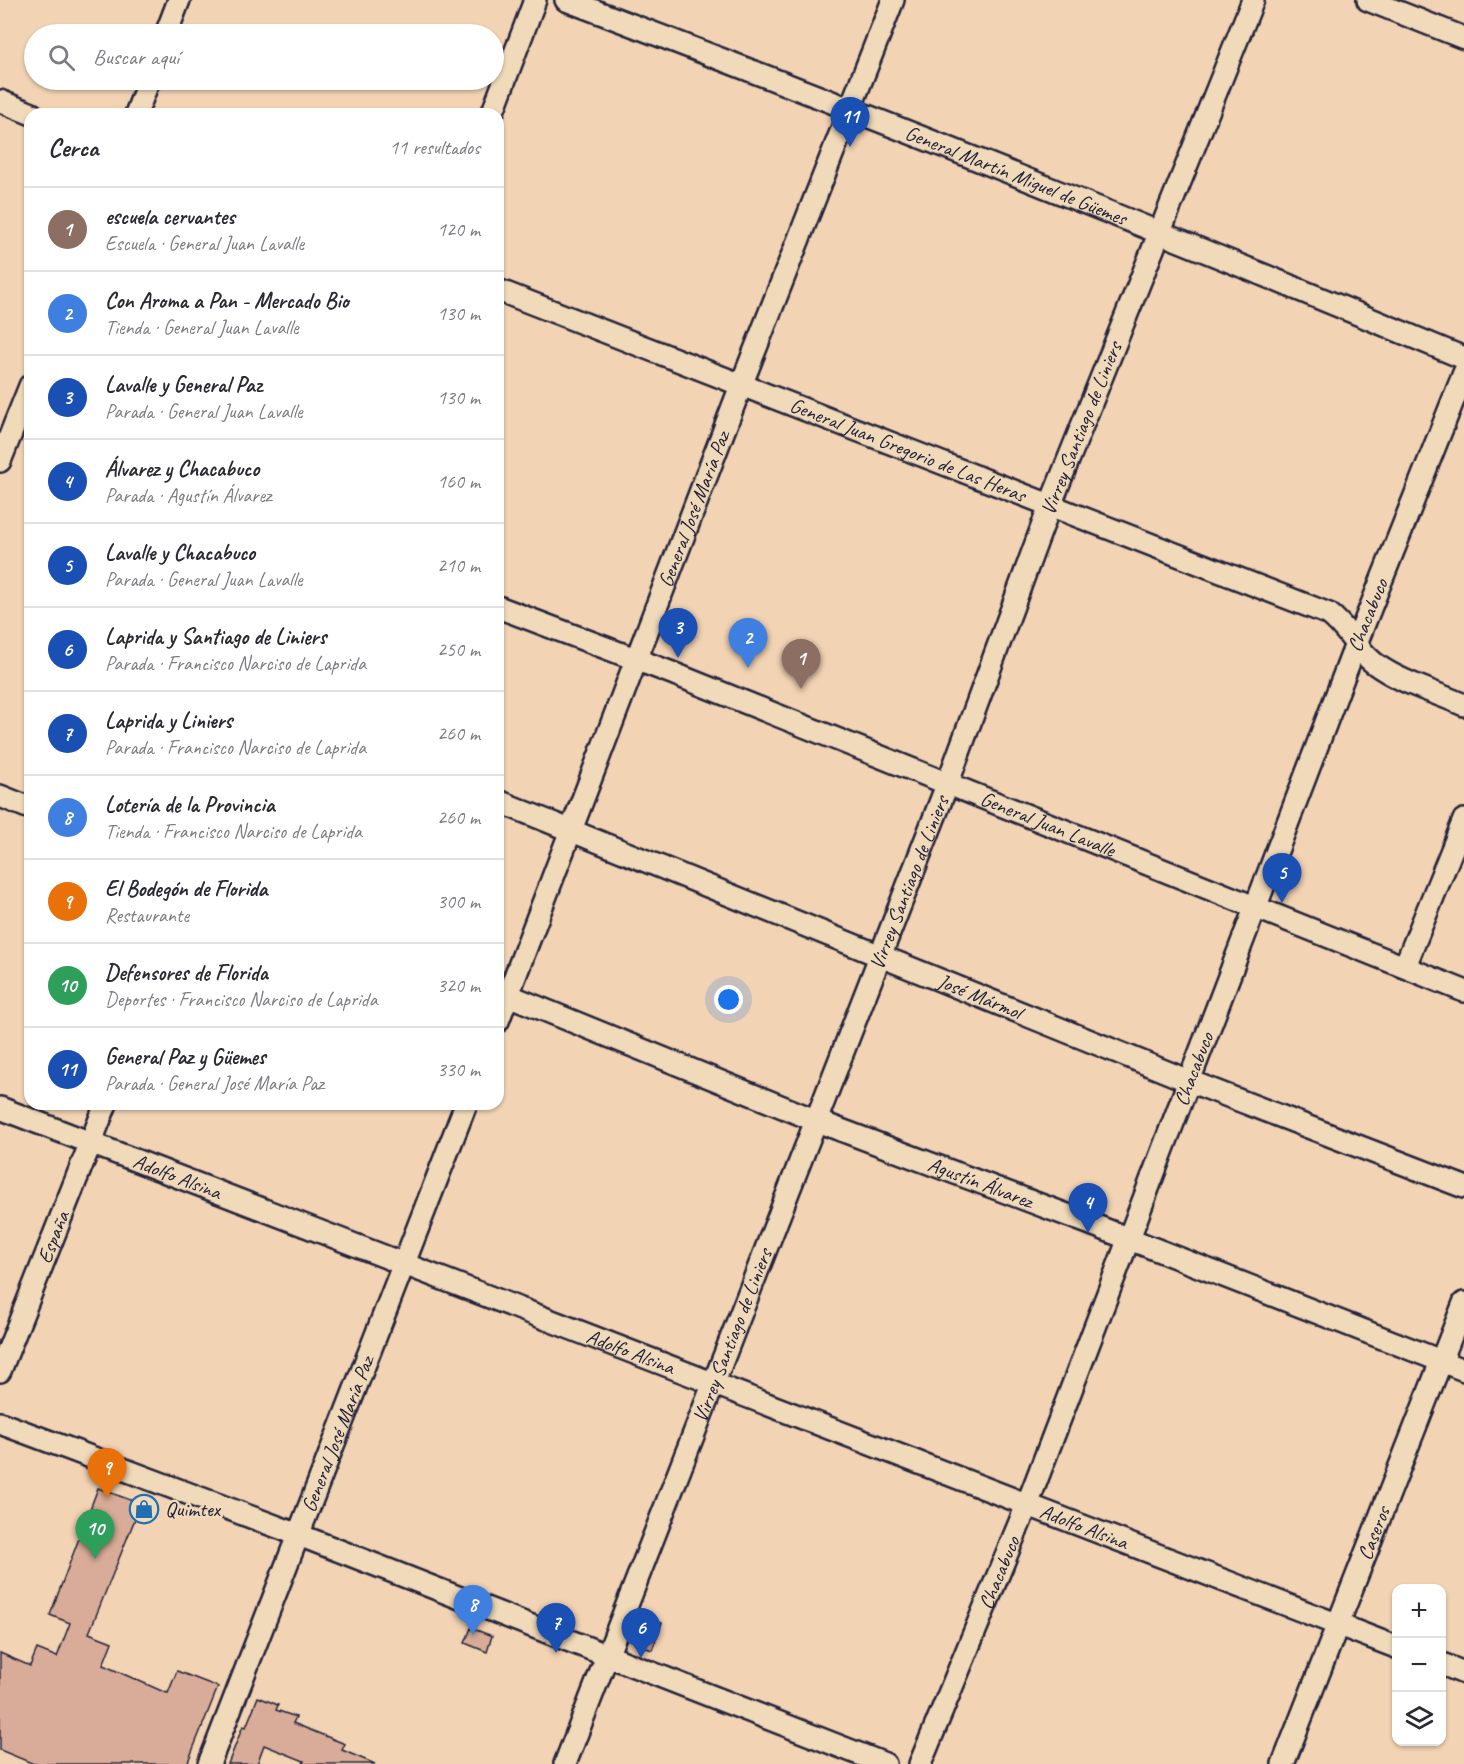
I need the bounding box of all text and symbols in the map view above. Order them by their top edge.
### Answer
search box [24,24,504,90]
icon: search [45,41,78,74]
text: Buscar aquí [93,43,179,71]
pin: 11 [830,98,870,147]
street label: General Martín Miguel de Güemes [902,119,1132,232]
text: Cerca [48,131,98,164]
text: 11 resultados [389,135,480,160]
text: escuela cervantes [105,203,235,231]
text: 1 [63,217,72,242]
text: 120 m [437,217,480,242]
text: Escuela · General Juan Lavalle [105,231,304,256]
text: Con Aroma a Pan - Mercado Bio [105,287,349,315]
text: 2 [63,301,72,326]
text: 130 m [437,301,480,326]
text: Tienda · General Juan Lavalle [105,315,299,340]
street label: Virrey Santiago de Liniers [1035,336,1128,518]
text: Lavalle y General Paz [105,371,262,399]
text: 3 [63,385,72,410]
text: 130 m [437,385,480,410]
street label: General Juan Gregorio de Las Heras [786,392,1031,509]
text: Parada · General Juan Lavalle [105,399,303,424]
street label: General José María Paz [652,425,736,591]
text: Álvarez y Chacabuco [105,455,259,483]
text: 4 [63,469,72,494]
text: 160 m [437,469,480,494]
text: Parada · Agustín Álvarez [105,483,271,508]
text: Lavalle y Chacabuco [105,539,255,567]
text: 5 [63,553,72,578]
text: 210 m [437,553,480,578]
text: Parada · General Juan Lavalle [105,567,303,592]
street label: Chacabuco [1341,573,1394,655]
pin: 3 [658,608,698,658]
pin: 2 [728,618,768,668]
text: Laprida y Santiago de Liniers [105,623,326,651]
text: 6 [63,637,72,662]
text: 250 m [437,637,480,662]
pin: 1 [782,640,820,689]
text: Parada · Francisco Narciso de Laprida [105,651,366,676]
text: Laprida y Liniers [105,707,232,735]
text: 7 [63,721,72,746]
text: 260 m [437,721,480,746]
text: Parada · Francisco Narciso de Laprida [105,735,366,760]
street label: General Juan Lavalle [977,785,1120,863]
text: Lotería de la Provincia [105,791,275,819]
street label: Virrey Santiago de Liniers [863,791,955,973]
text: 8 [63,805,72,830]
text: 260 m [437,805,480,830]
text: Tienda · Francisco Narciso de Laprida [105,819,362,844]
pin: 5 [1262,854,1302,903]
text: El Bodegón de Florida [105,875,267,903]
text: 9 [63,889,72,914]
text: 300 m [437,889,480,914]
text: Restaurante [105,903,189,928]
text: Defensores de Florida [105,959,268,987]
street label: José Mármol [933,967,1029,1026]
text: 10 [59,973,77,998]
text: 320 m [437,973,480,998]
your location [714,985,743,1014]
text: Deportes · Francisco Narciso de Laprida [105,987,377,1012]
street label: Chacabuco [1168,1027,1220,1109]
text: General Paz y Güemes [105,1043,266,1071]
text: 11 [59,1057,77,1082]
text: 330 m [437,1057,480,1082]
text: Parada · General José María Paz [105,1071,324,1096]
street label: Adolfo Alsina [130,1148,227,1206]
street label: Agustín Álvarez [924,1151,1038,1215]
pin: 4 [1068,1184,1108,1233]
street label: España [31,1206,76,1267]
street label: Virrey Santiago de Liniers [687,1243,778,1426]
street label: Adolfo Alsina [583,1323,680,1381]
street label: General José María Paz [295,1350,380,1516]
pin: 9 [88,1448,126,1498]
shop icon: Quimtex [128,1493,160,1525]
place label: Quimtex [165,1496,222,1522]
street label: Adolfo Alsina [1036,1498,1133,1556]
street label: Caseros [1351,1501,1397,1564]
pin: 10 [76,1510,115,1559]
street label: Chacabuco [972,1531,1026,1613]
map controls [1392,1584,1446,1746]
button: + [1392,1584,1446,1638]
pin: 8 [454,1586,492,1635]
pin: 7 [536,1604,576,1653]
pin: 6 [622,1608,660,1658]
button: − [1392,1638,1446,1692]
button: layers [1392,1692,1446,1746]

